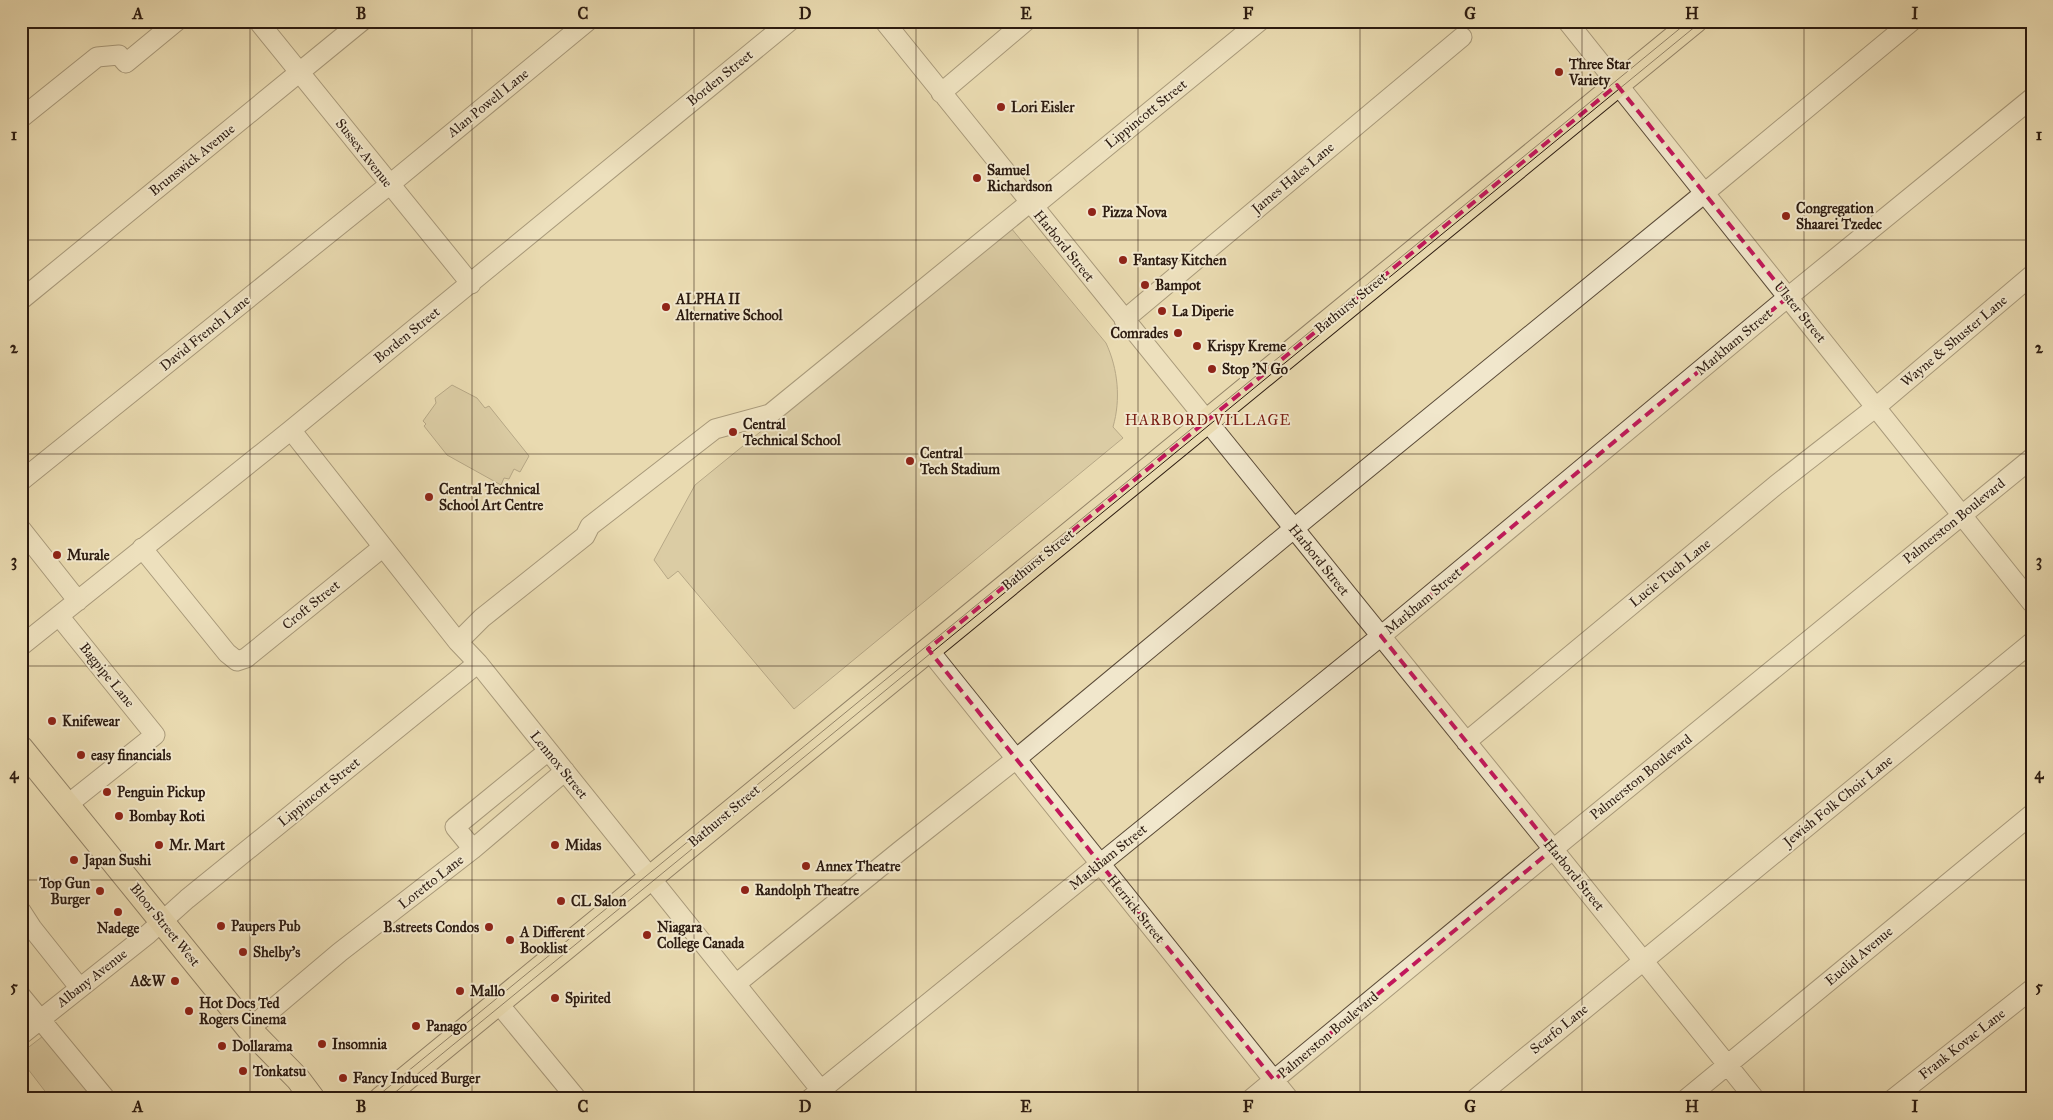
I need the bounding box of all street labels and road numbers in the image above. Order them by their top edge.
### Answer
street label: Borden Street [684,46,756,110]
street label: Alan Powell Lane [443,65,532,142]
street label: Lippincott Street [1102,76,1190,152]
street label: Sussex Avenue [332,115,396,191]
street label: Brunswick Avenue [146,120,238,200]
street label: James Hales Lane [1247,139,1338,219]
street label: Harbord Street [1030,207,1098,285]
street label: Bathurst Street [1311,269,1391,337]
street label: Ulster Street [1770,278,1830,346]
street label: David French Lane [156,291,254,375]
street label: Wayne & Shuster Lane [1897,292,2011,390]
street label: Borden Street [371,303,443,367]
street label: Markham Street [1692,305,1776,379]
street label: Palmerston Boulevard [1900,475,2008,567]
street label: Harbord Street [1285,521,1353,599]
street label: Bathurst Street [998,526,1078,594]
street label: Lucie Tuch Lane [1626,535,1714,611]
street label: Markham Street [1381,564,1465,638]
street label: Croft Street [279,577,343,633]
street label: Bagpipe Lane [76,639,138,711]
street label: Lennox Street [526,728,592,802]
street label: Palmerston Boulevard [1587,731,1695,823]
street label: Jewish Folk Choir Lane [1778,752,1897,852]
street label: Lippincott Street [275,754,363,830]
street label: Bathurst Street [685,781,763,851]
street label: Markham Street [1066,820,1150,894]
street label: Harbord Street [1540,836,1608,914]
street label: Loretto Lane [395,851,467,913]
street label: Herrick Street [1103,872,1169,946]
street label: Bloor Street West [126,880,204,970]
street label: Euclid Avenue [1822,923,1896,989]
street label: Albany Avenue [53,945,131,1011]
street label: Palmerston Boulevard [1274,988,1382,1082]
street label: Scarfo Lane [1527,1000,1592,1057]
street label: Frank Kovac Lane [1915,1005,2009,1083]

